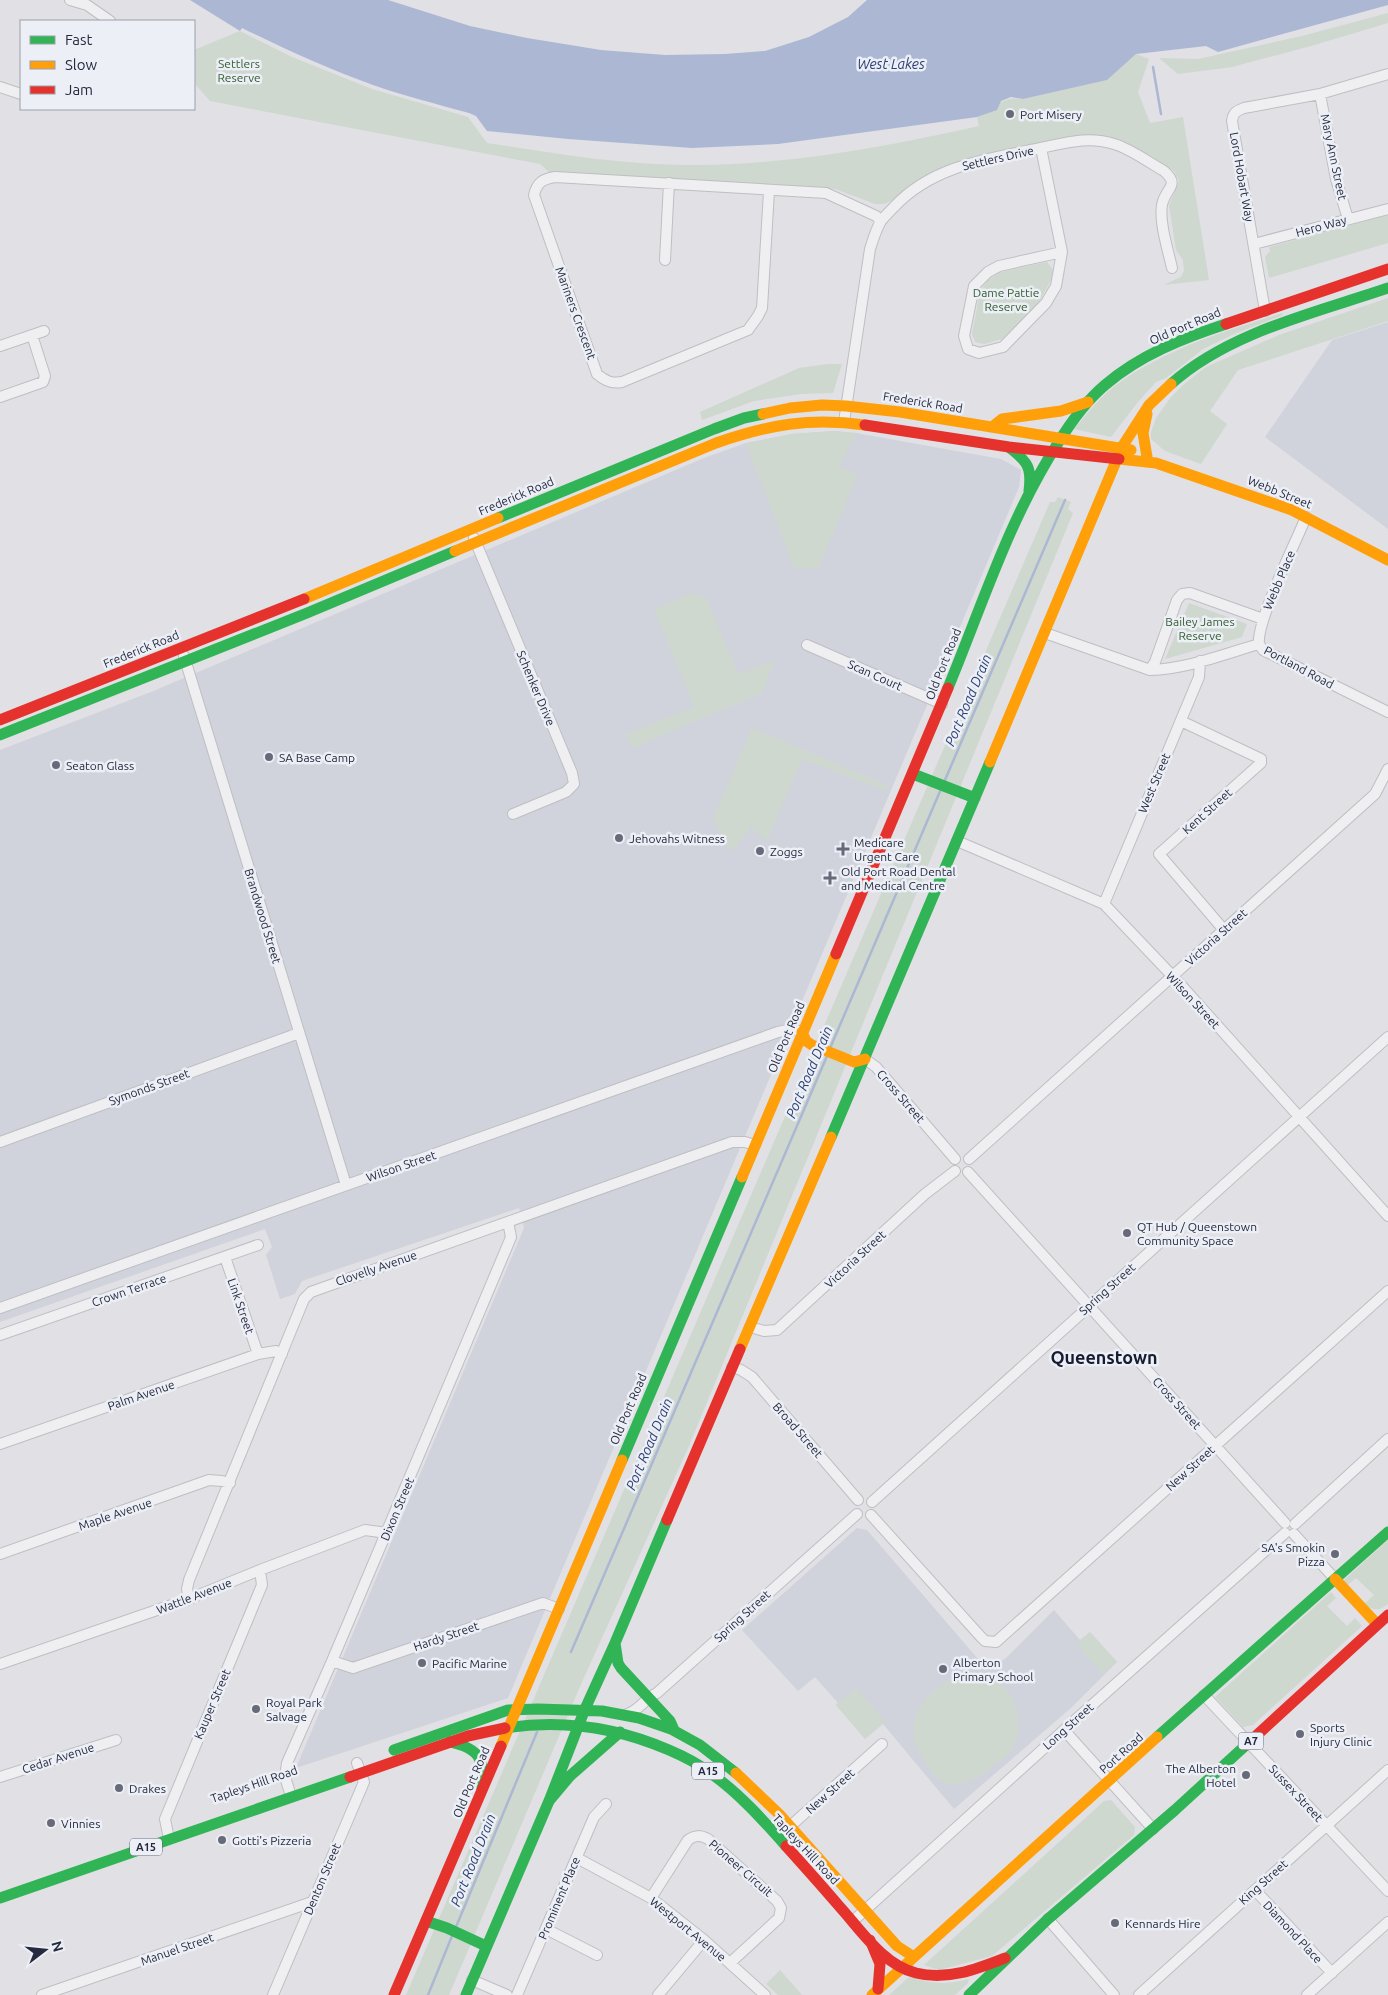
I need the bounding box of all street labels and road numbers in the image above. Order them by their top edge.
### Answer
street label: Mary Ann Street [1319,113,1350,202]
street label: Lord Hobart Way [1228,131,1256,223]
street label: Settlers Drive [961,143,1035,173]
street label: Hero Way [1294,213,1348,239]
street label: Mariners Crescent [553,265,599,361]
street label: Old Port Road [1147,305,1223,347]
street label: Frederick Road [882,389,964,415]
street label: Webb Street [1246,473,1314,511]
street label: Frederick Road [476,474,556,518]
street label: Webb Place [1261,548,1297,612]
street label: Old Port Road [923,626,963,702]
street label: Frederick Road [101,628,181,670]
street label: Portland Road [1262,643,1336,691]
street label: Schenker Drive [514,648,558,728]
street label: Scan Court [846,657,904,693]
street label: West Street [1136,751,1173,815]
street label: Kent Street [1180,785,1234,836]
street label: Brandwood Street [242,867,284,965]
street label: Victoria Street [1183,906,1250,968]
street label: Wilson Street [1163,969,1223,1031]
street label: Old Port Road [765,999,807,1075]
street label: Symonds Street [107,1066,191,1108]
street label: Cross Street [875,1067,928,1125]
street label: Wilson Street [364,1148,438,1184]
street label: Victoria Street [822,1227,888,1290]
street label: Clovelly Avenue [334,1248,418,1288]
street label: Spring Street [1076,1260,1138,1318]
street label: Crown Terrace [90,1271,168,1309]
street label: Link Street [225,1276,257,1336]
street label: Old Port Road [607,1371,649,1447]
street label: Cross Street [1150,1374,1204,1432]
street label: Palm Avenue [106,1377,176,1413]
street label: Broad Street [771,1400,826,1460]
street label: New Street [1163,1443,1217,1493]
street label: Dixon Street [378,1475,416,1543]
street label: Maple Avenue [77,1495,153,1533]
street label: Wattle Avenue [155,1576,233,1616]
street label: Spring Street [711,1587,773,1645]
street label: Hardy Street [412,1619,481,1653]
street label: Kauper Street [191,1667,233,1741]
street label: Long Street [1040,1700,1096,1752]
street label: Port Road [1097,1730,1145,1776]
road number: A7 [1238,1732,1264,1750]
street label: Cedar Avenue [20,1740,96,1776]
street label: Old Port Road [450,1744,492,1820]
road number: A15 [692,1762,724,1780]
street label: Sussex Street [1267,1762,1326,1824]
street label: Tapleys Hill Road [209,1763,299,1805]
street label: New Street [803,1766,857,1816]
street label: Tapleys Hill Road [770,1811,842,1887]
street label: Pioneer Circuit [707,1837,775,1899]
road number: A15 [130,1838,162,1855]
street label: Denton Street [301,1841,343,1917]
street label: Prominent Place [536,1855,582,1941]
street label: King Street [1236,1857,1290,1907]
street label: Westport Avenue [647,1894,729,1964]
street label: Diamond Place [1261,1898,1325,1966]
street label: Manuel Street [139,1930,215,1968]

